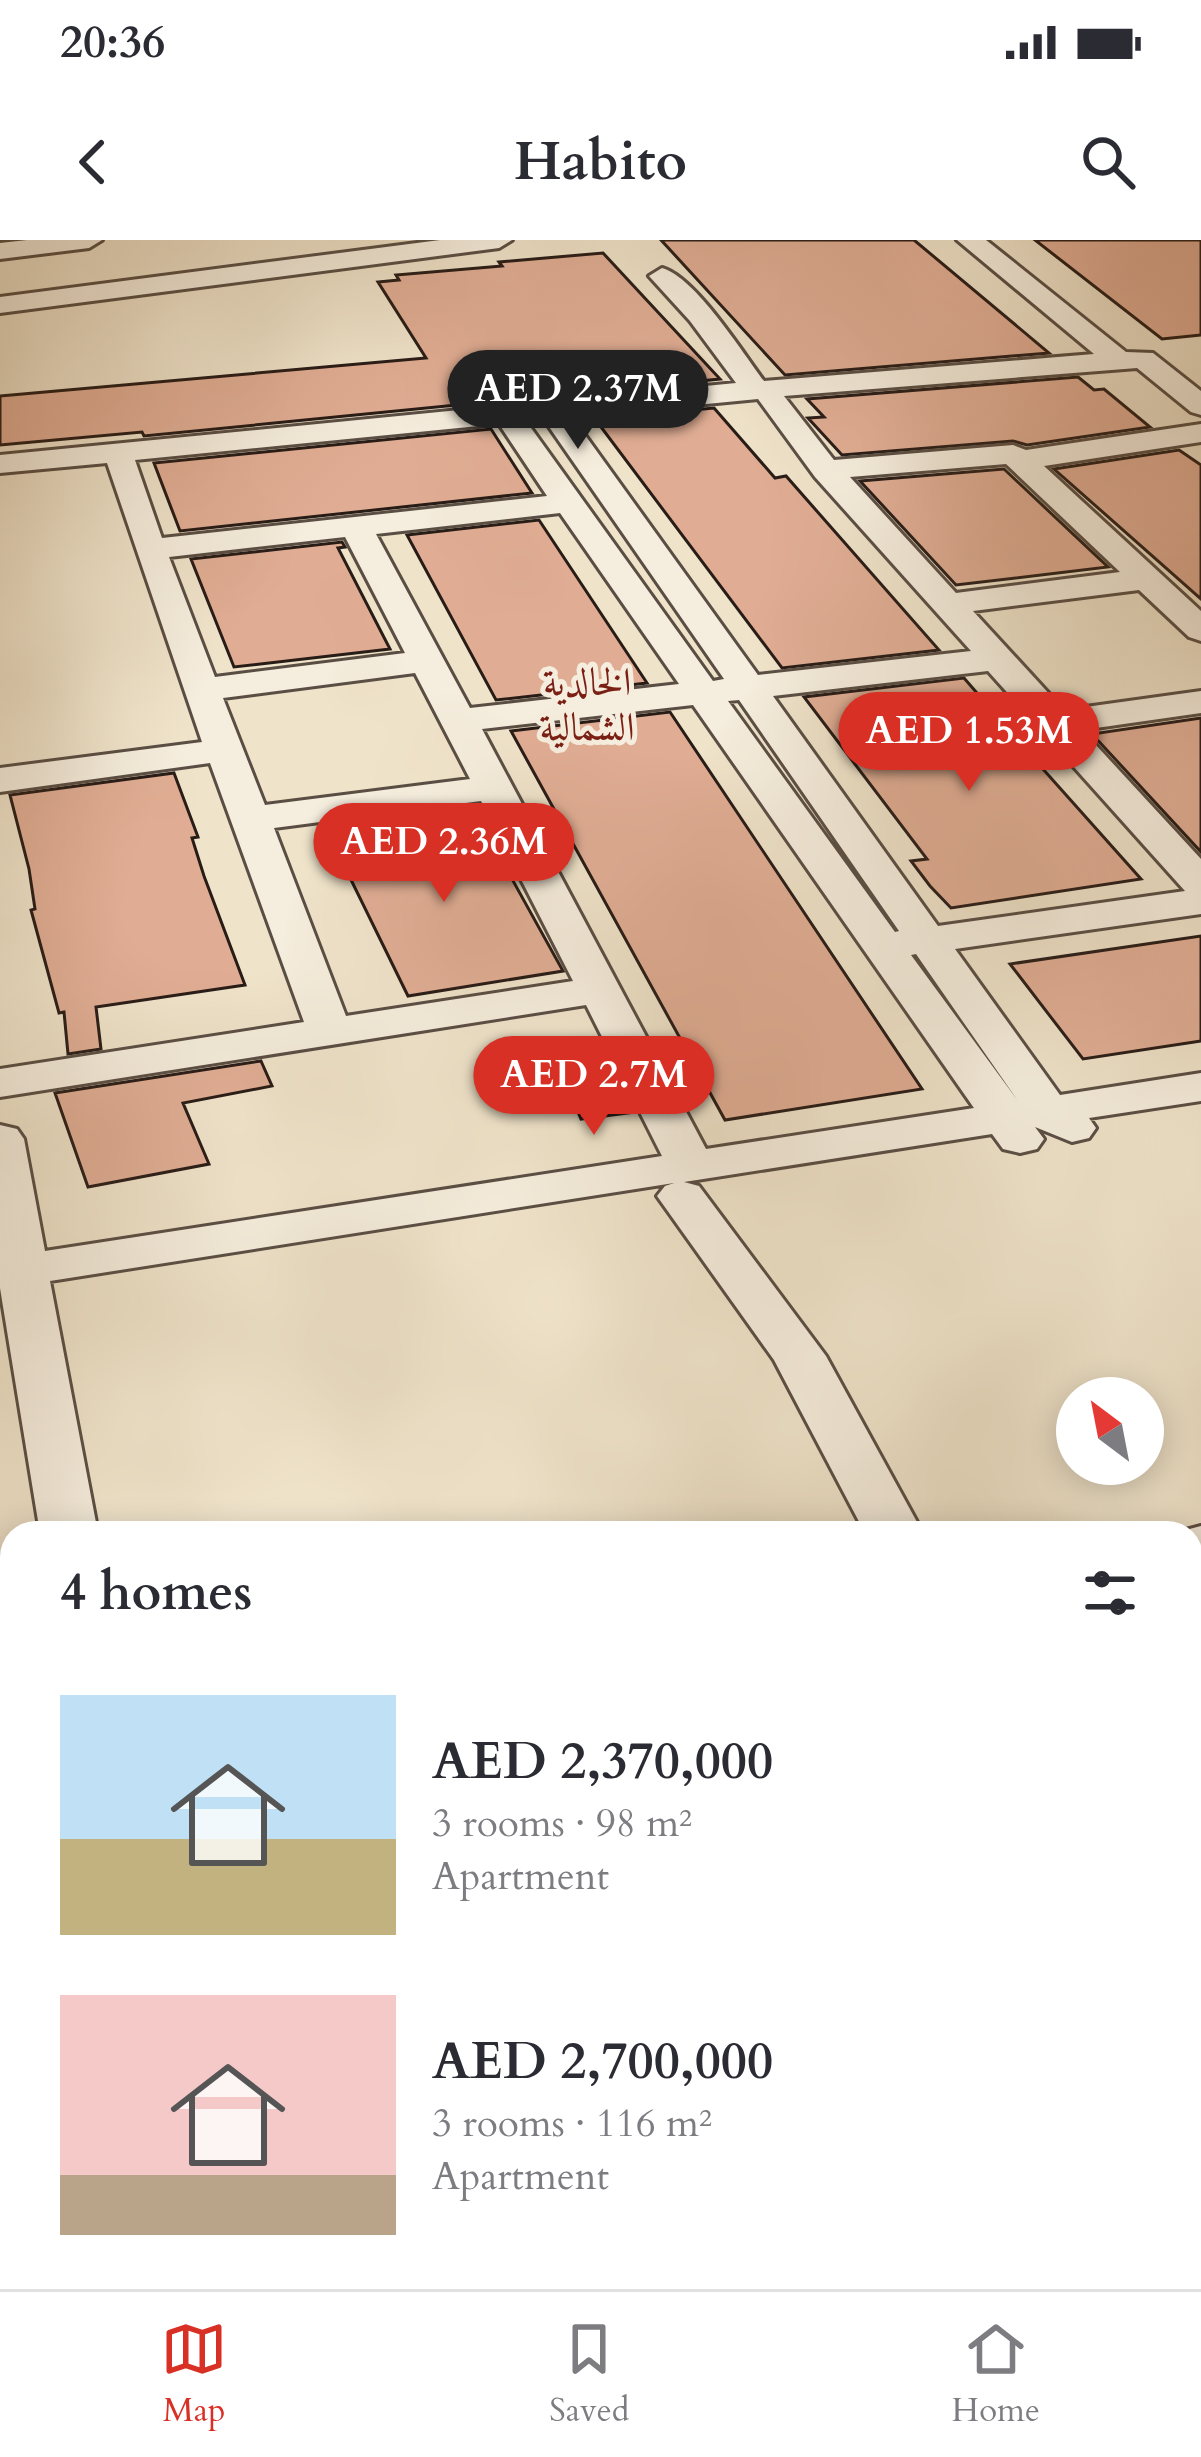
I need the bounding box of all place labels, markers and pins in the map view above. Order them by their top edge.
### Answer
pin: AED 2.37M [441,350,715,452]
pin: AED 1.53M [832,692,1106,794]
pin: AED 2.36M [307,803,581,905]
pin: AED 2.7M [470,1036,718,1138]

